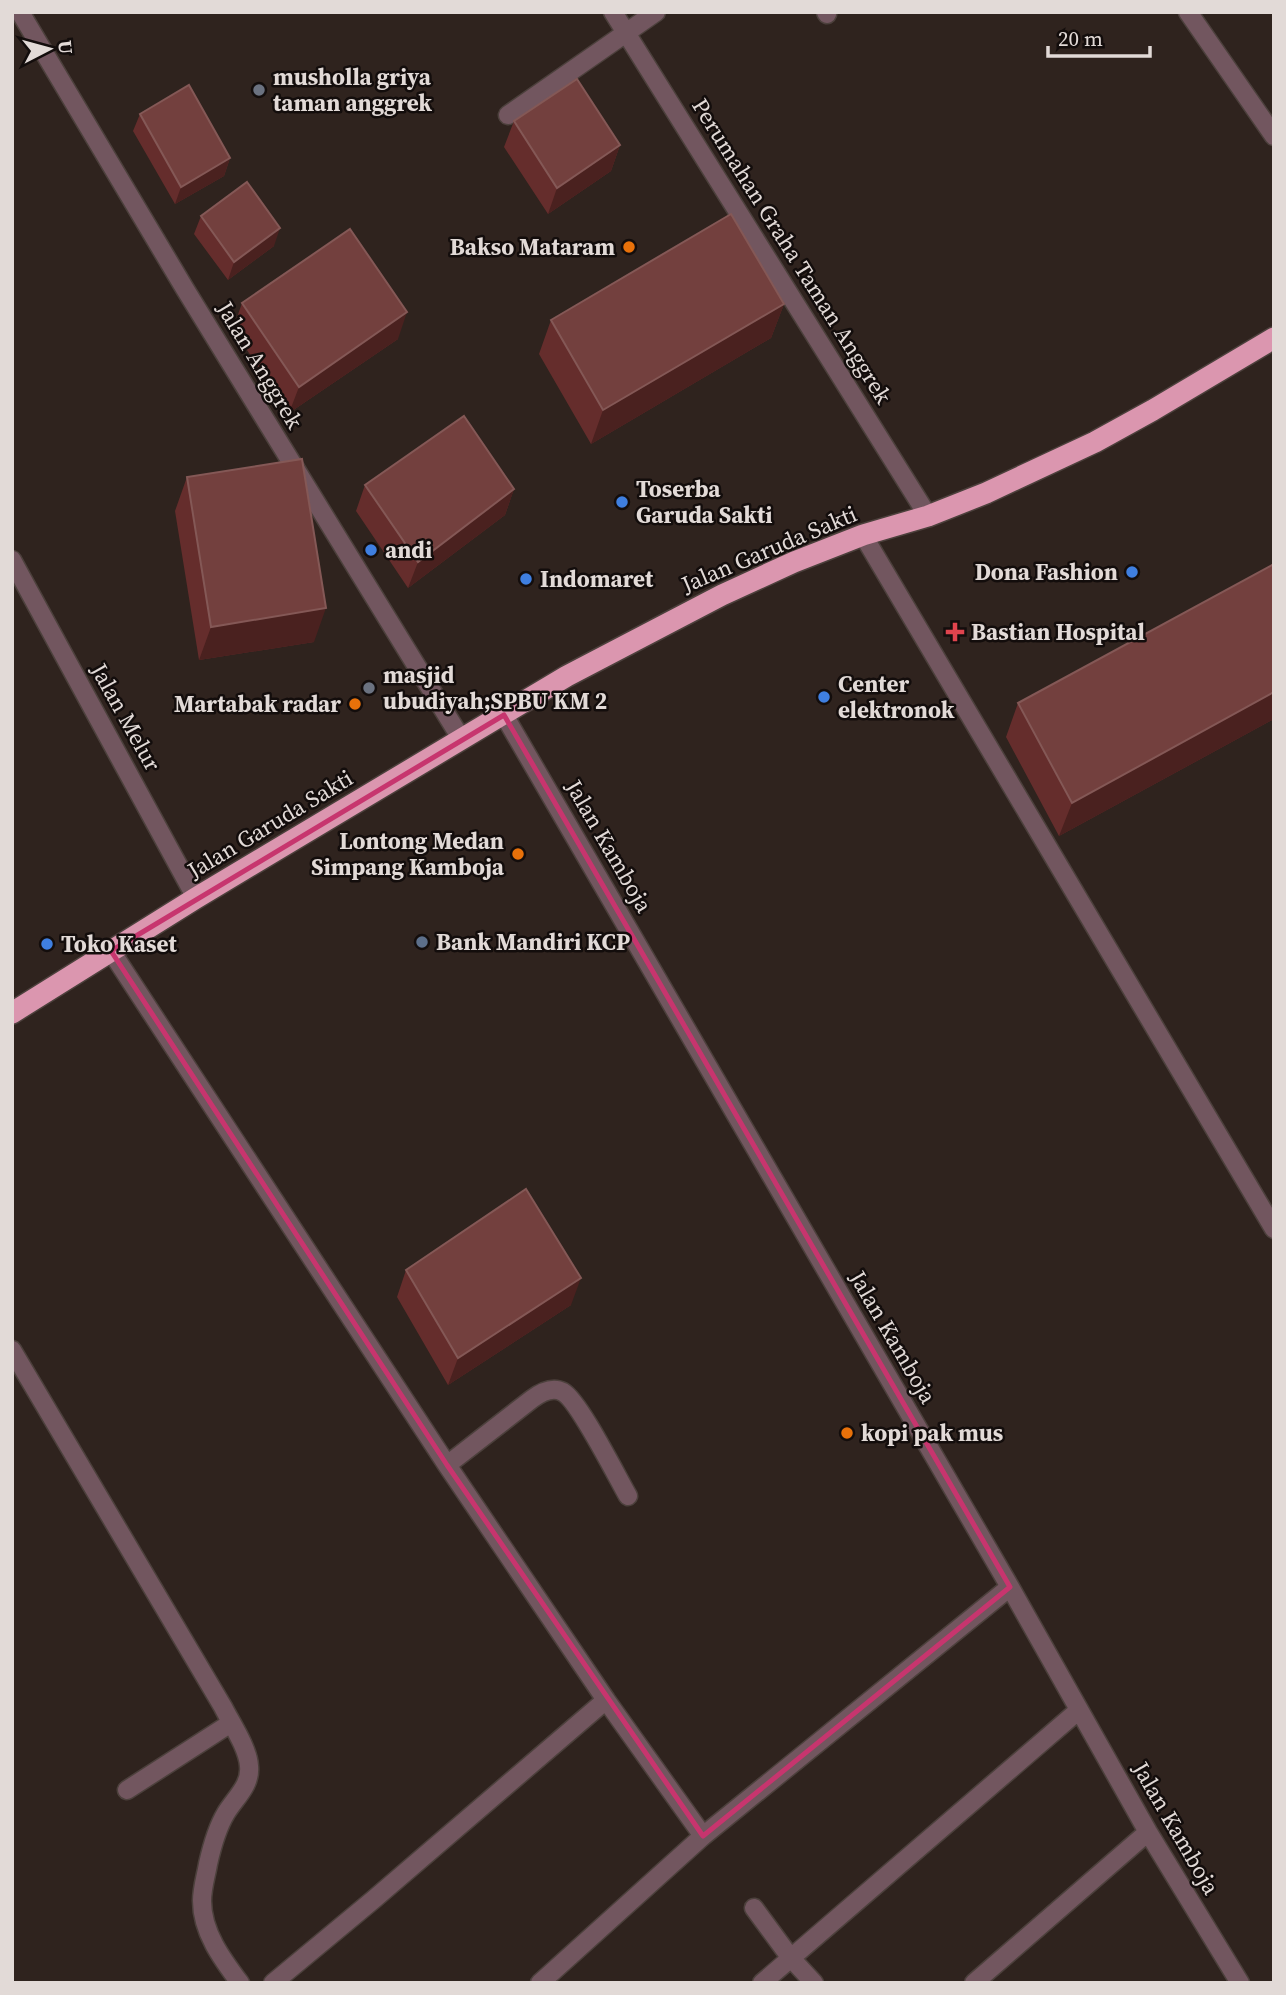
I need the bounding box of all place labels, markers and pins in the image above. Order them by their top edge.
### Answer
place label: musholla griya taman anggrek [273,61,432,119]
marker: musholla griya taman anggrek [251,82,267,98]
place label: Bakso Mataram [450,231,615,263]
marker: Bakso Mataram [621,239,637,255]
place label: Toserba Garuda Sakti [636,473,772,531]
marker: Toserba Garuda Sakti [614,494,630,510]
place label: andi [385,534,432,566]
marker: andi [363,542,379,558]
place label: Dona Fashion [975,556,1118,588]
place label: Indomaret [540,563,654,595]
marker: Dona Fashion [1124,564,1140,580]
marker: Indomaret [518,571,534,587]
place label: Bastian Hospital [971,616,1145,648]
marker: Bastian Hospital [945,622,965,642]
place label: masjid ubudiyah;SPBU KM 2 [383,659,607,717]
place label: Center elektronok [838,668,955,726]
marker: masjid ubudiyah;SPBU KM 2 [361,680,377,696]
place label: Martabak radar [174,688,341,720]
marker: Center elektronok [816,689,832,705]
marker: Martabak radar [347,696,363,712]
place label: Lontong Medan Simpang Kamboja [311,825,505,883]
marker: Lontong Medan Simpang Kamboja [510,846,526,862]
place label: Bank Mandiri KCP [436,926,630,958]
place label: Toko Kaset [61,928,177,960]
marker: Bank Mandiri KCP [414,934,430,950]
marker: Toko Kaset [39,936,55,952]
place label: kopi pak mus [861,1417,1003,1449]
marker: kopi pak mus [839,1425,855,1441]

